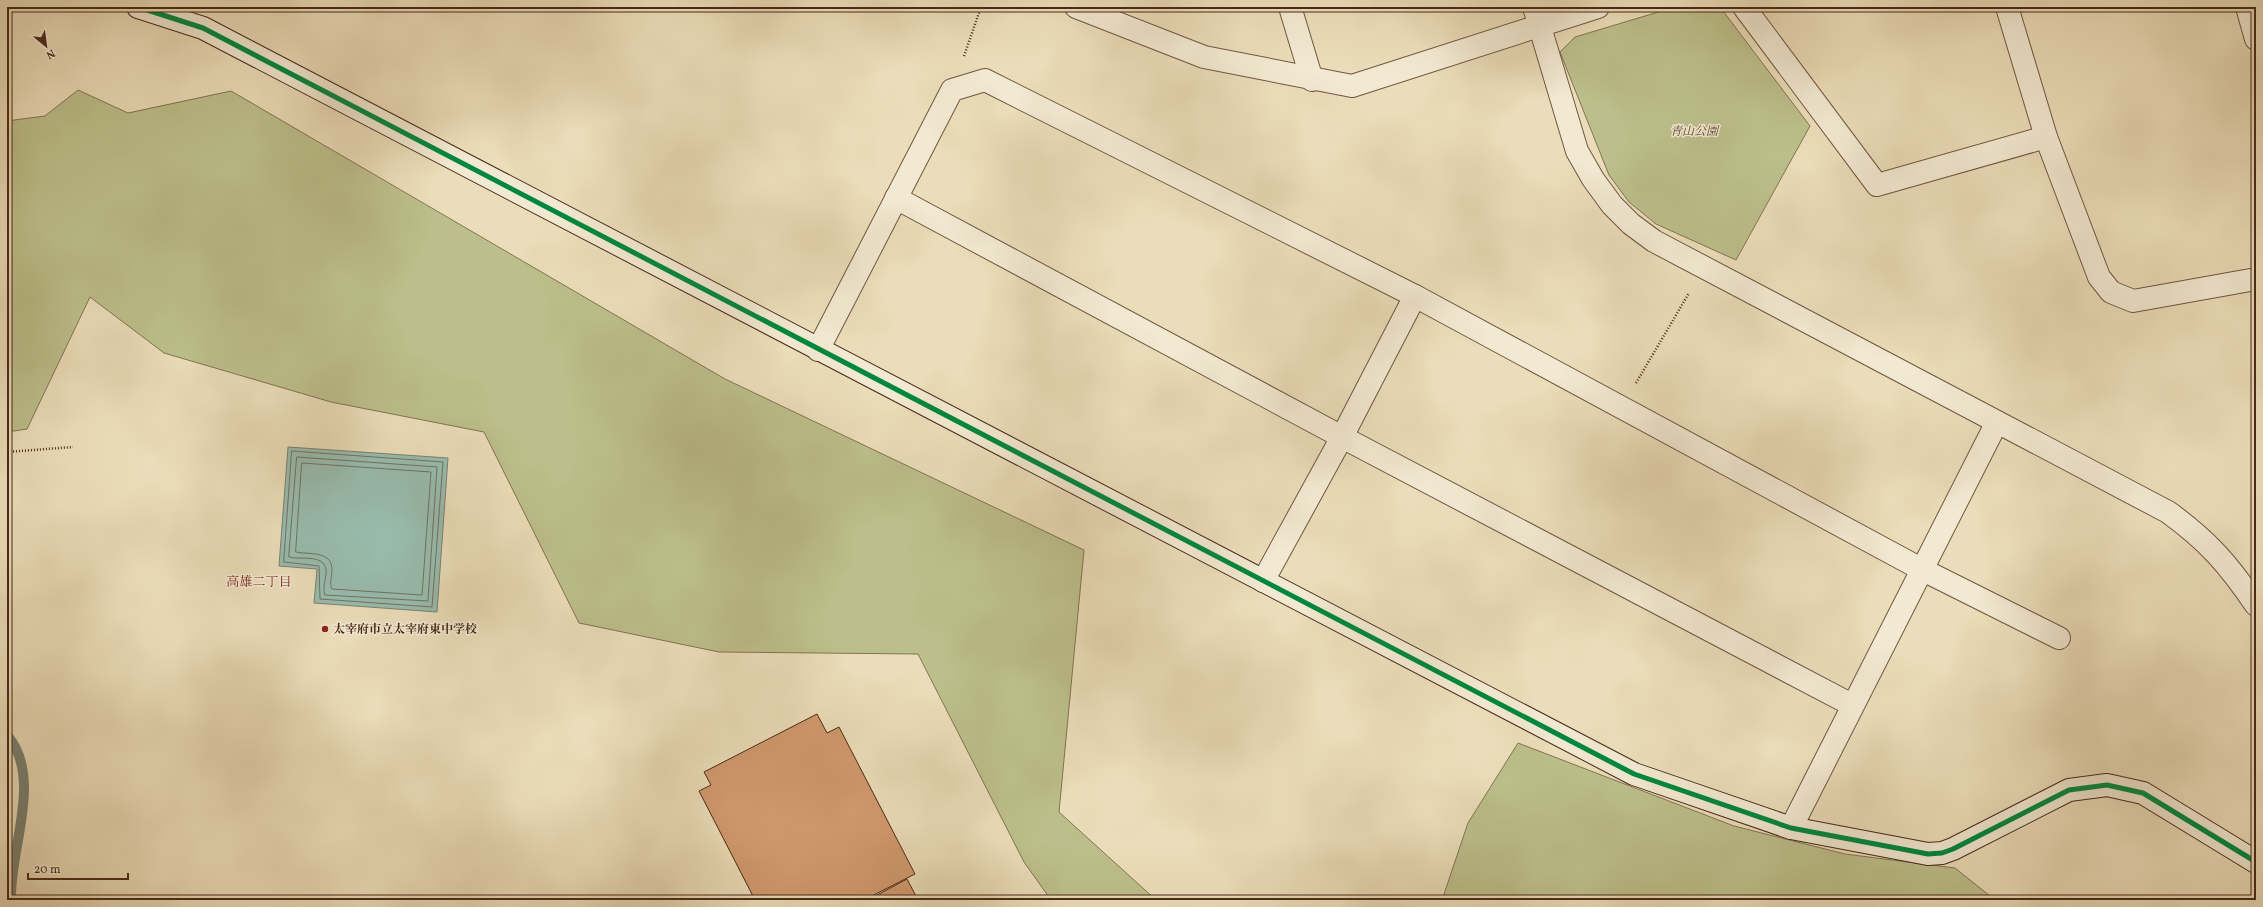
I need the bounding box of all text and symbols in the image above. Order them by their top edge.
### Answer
north arrow [26,26,66,66]
text: N [43,45,57,62]
park label: 青山公園 [1670,124,1720,140]
district label: 高雄二丁目 [226,574,292,592]
place label: 太宰府市立太宰府東中学校 [333,622,477,638]
marker: 太宰府市立太宰府東中学校 [320,624,330,634]
scale bar [28,855,128,881]
text: 20 m [34,862,61,878]

